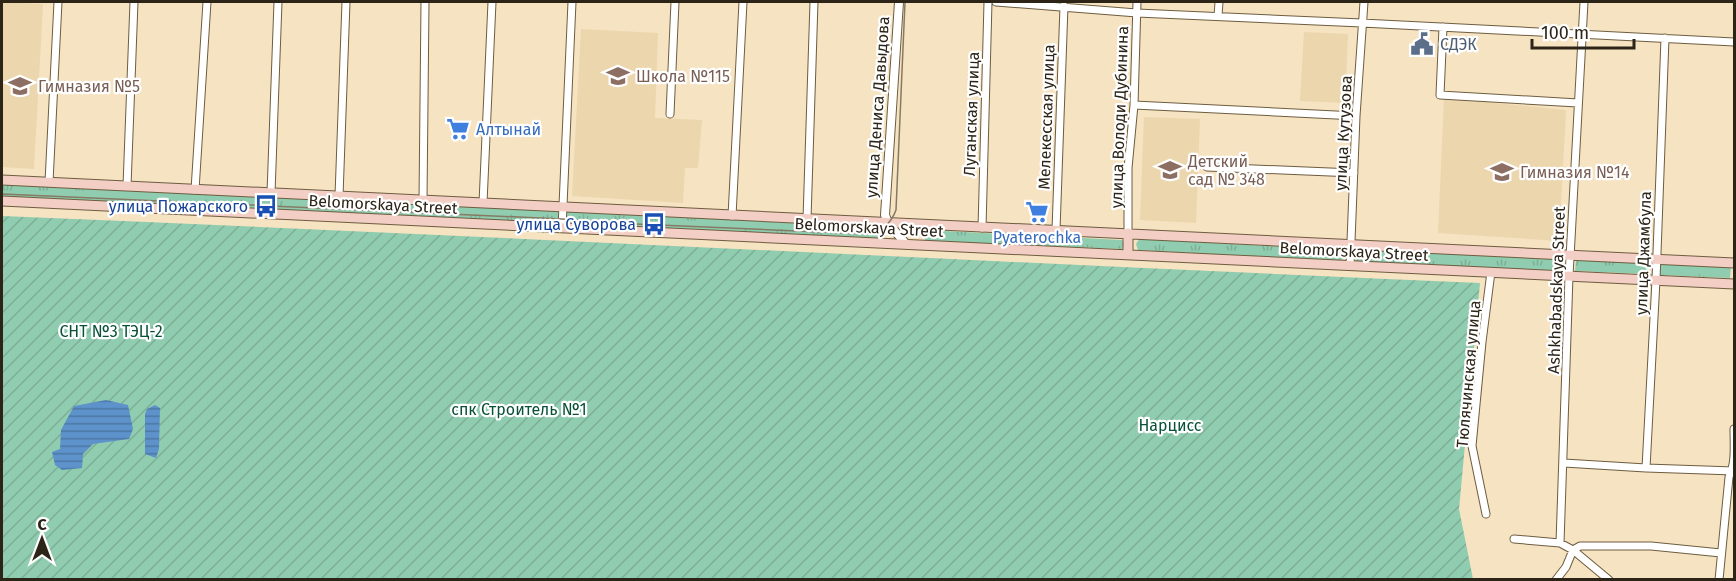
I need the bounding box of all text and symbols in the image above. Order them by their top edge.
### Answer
scale bar [1532,12,1634,50]
street label: улица Дениса Давыдова [862,16,893,198]
text: 100 m [1541,22,1589,44]
street label: улица Володи Дубинина [1107,25,1132,209]
public building icon: СДЭК [1409,31,1435,57]
place label: СДЭК [1440,35,1477,54]
street label: Мелекесская улица [1034,44,1059,190]
street label: Луганская улица [960,51,983,177]
school or university icon: Школа №115 [605,63,631,89]
place label: Школа №115 [636,67,730,86]
school or university icon: Гимназия №5 [7,73,33,99]
street label: улица Кутузова [1331,75,1356,191]
place label: Гимназия №5 [38,77,140,96]
supermarket icon: Алтынай [445,116,471,142]
place label: Алтынай [476,120,541,139]
place label: Детский сад № 348 [1187,152,1265,189]
school or university icon: Детский сад № 348 [1157,157,1183,183]
school or university icon: Гимназия №14 [1489,159,1515,185]
place label: Гимназия №14 [1520,163,1630,182]
street label: Belomorskaya Street [308,191,458,218]
street label: улица Джамбула [1632,191,1655,315]
bus stop icon: улица Пожарского [253,193,279,219]
place label: улица Пожарского [109,197,248,216]
supermarket icon: Pyaterochka [1024,199,1050,225]
street label: Ashkhabadskaya Street [1544,206,1569,374]
bus stop icon: улица Суворова [641,211,667,237]
street label: Belomorskaya Street [794,214,944,241]
place label: улица Суворова [516,215,636,234]
place label: Pyaterochka [993,228,1081,247]
street label: Belomorskaya Street [1279,238,1429,265]
street label: Тюлячинская улица [1453,299,1484,449]
park label: СНТ №3 ТЭЦ-2 [59,322,163,341]
park label: спк Строитель №1 [451,400,587,419]
park label: Нарцисс [1138,416,1202,435]
north arrow [12,509,72,569]
text: С [37,515,47,534]

